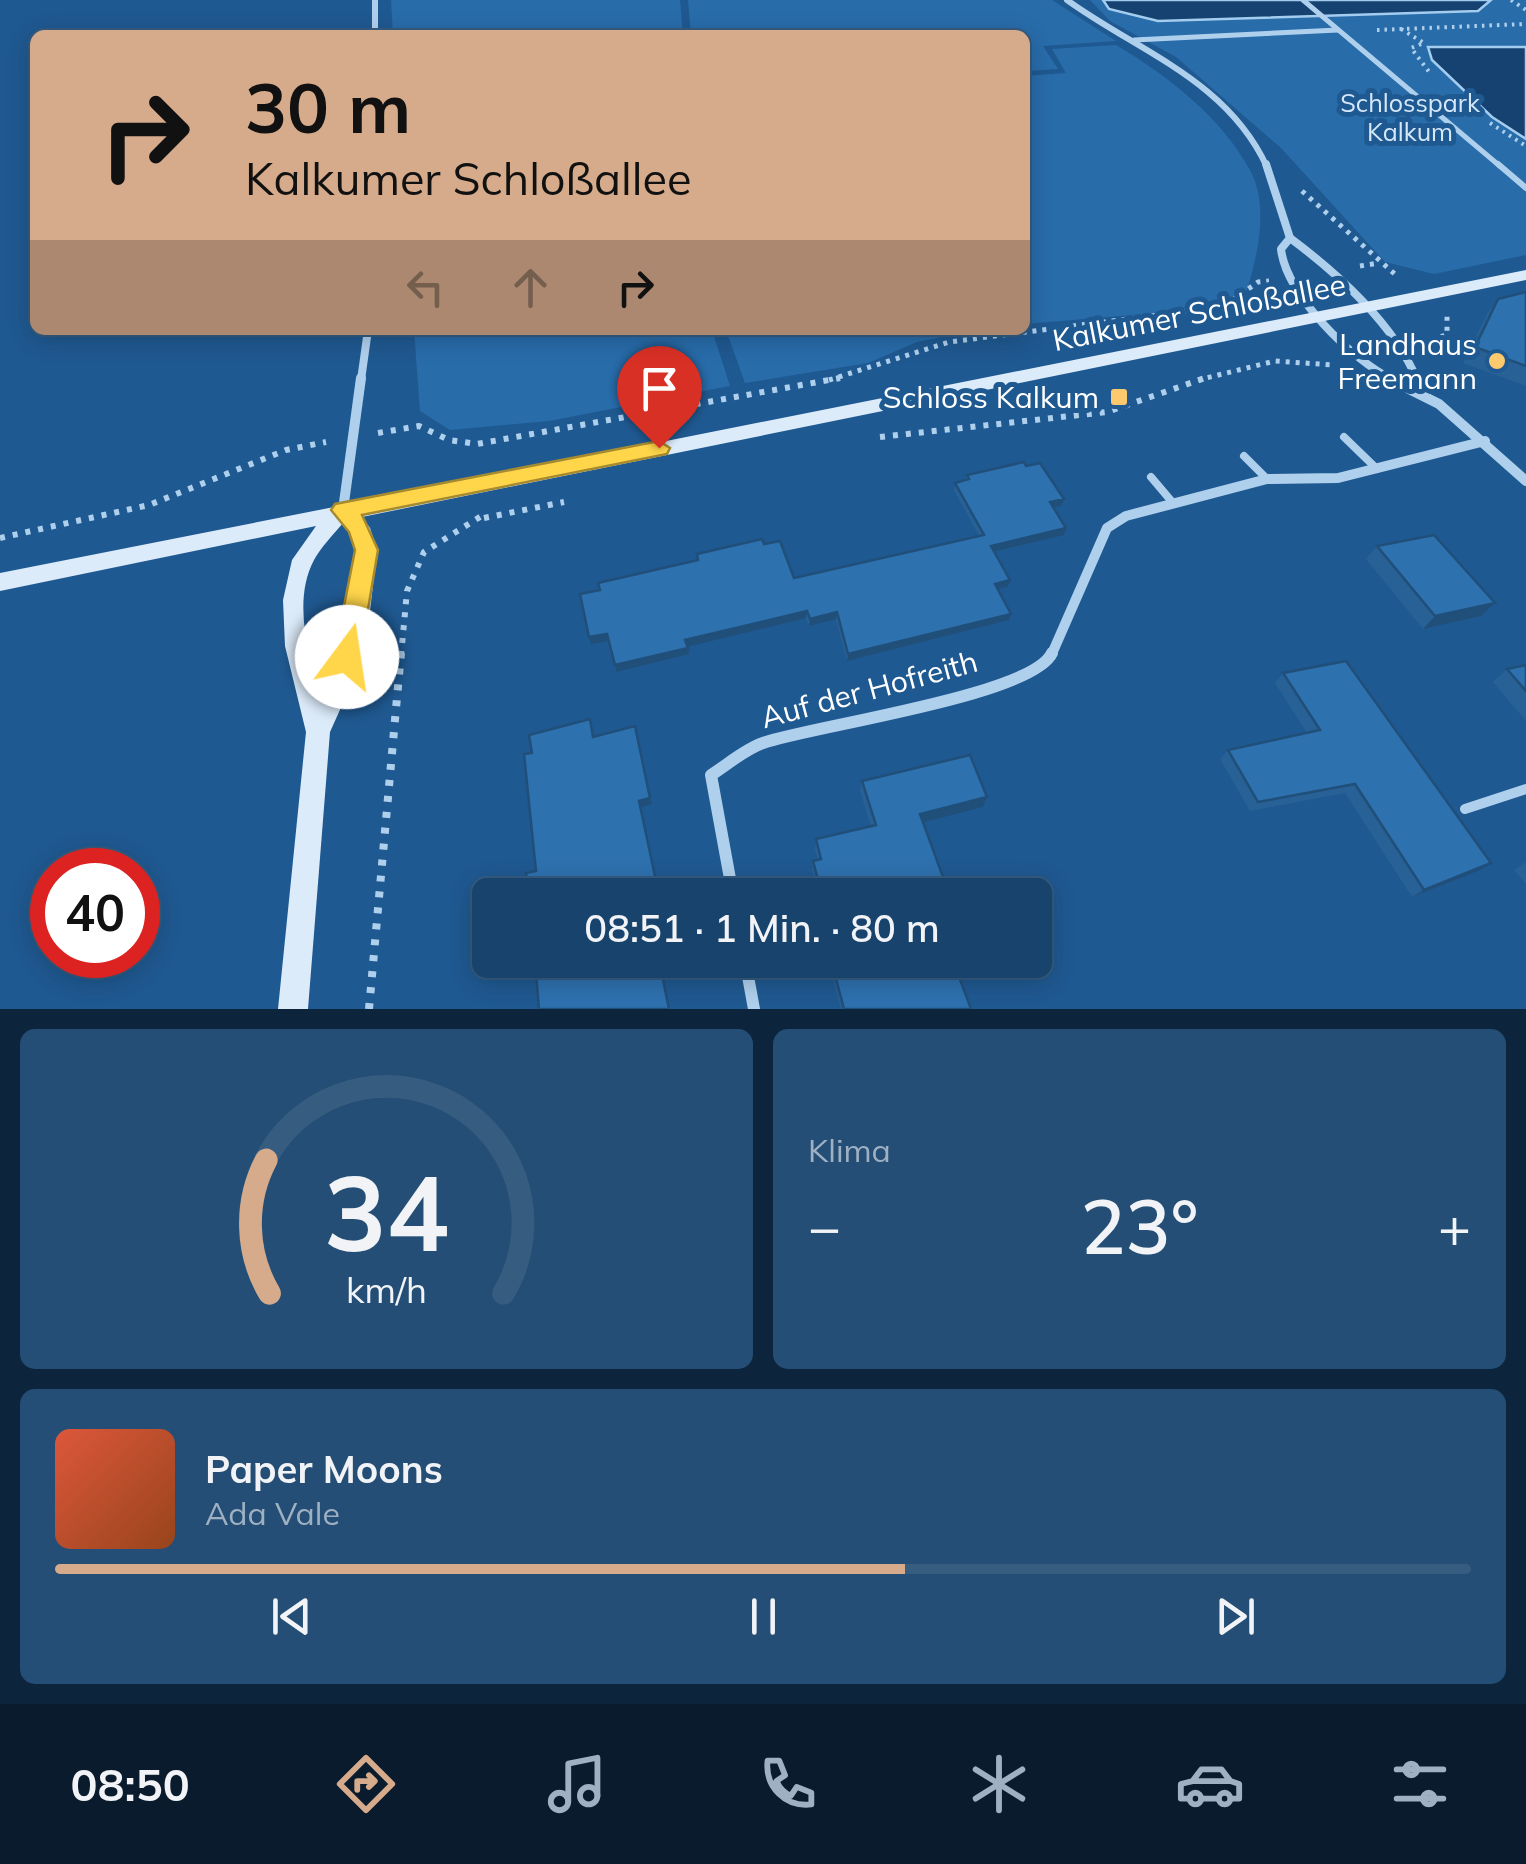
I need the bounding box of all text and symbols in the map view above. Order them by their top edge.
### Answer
text: 30 m [245,63,411,151]
icon: right [80,70,210,200]
park label: Schlosspark Kalkum [1340,87,1481,147]
text: Kalkumer Schloßallee [245,150,691,206]
icon: left [398,260,453,315]
icon: ahead [503,260,558,315]
icon: right [608,260,663,315]
street label: Kalkumer Schloßallee [1049,265,1349,359]
place label: Landhaus Freemann [1338,325,1477,397]
pin [617,346,702,449]
marker: Landhaus Freemann [1486,350,1508,372]
icon: arrive [632,361,687,416]
place label: Schloss Kalkum [883,378,1099,416]
marker: Schloss Kalkum [1108,386,1130,408]
position arrow [295,605,399,709]
street label: Auf der Hofreith [757,642,981,736]
speed limit sign: 40 [30,848,160,978]
text: 08:51 · 1 Min. · 80 m [584,904,940,952]
text: Klima [808,1130,891,1170]
text: 34 [324,1146,449,1277]
text: 23° [1080,1179,1199,1273]
text: − [808,1192,841,1261]
text: + [1438,1192,1471,1261]
text: km/h [346,1267,427,1312]
text: Paper Moons [205,1445,443,1493]
text: Ada Vale [205,1493,340,1533]
icon: previous [264,1589,319,1644]
icon: pause [736,1589,791,1644]
icon: next [1208,1589,1263,1644]
icon: directions [331,1749,401,1819]
icon: music [542,1749,612,1819]
icon: phone [753,1749,823,1819]
icon: climate [964,1749,1034,1819]
icon: car [1175,1749,1245,1819]
icon: filters [1385,1749,1455,1819]
text: 08:50 [70,1756,190,1812]

